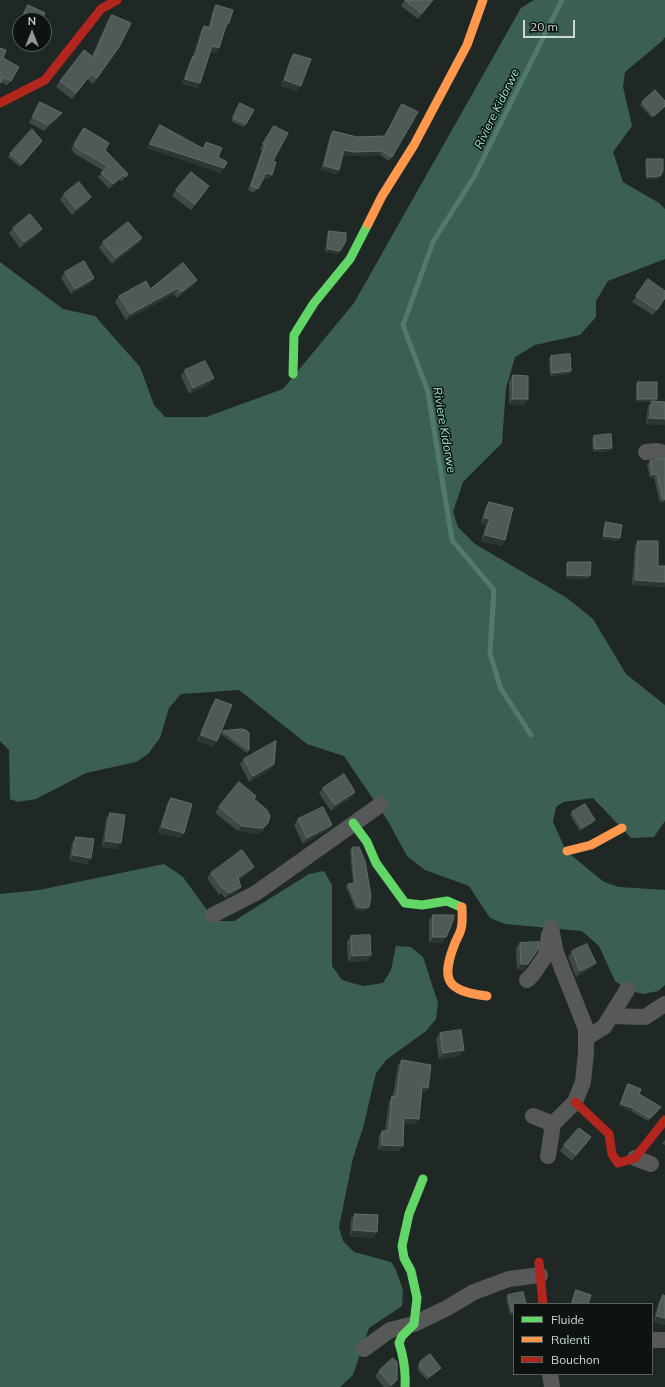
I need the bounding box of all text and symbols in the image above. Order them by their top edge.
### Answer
north arrow [12,12,52,52]
scale bar [525,12,577,38]
text: N [28,14,36,28]
text: 20 m [530,19,558,34]
water label: Riviere Kidorwe [471,67,523,151]
water label: Riviere Kidorwe [429,386,459,474]
legend [513,1303,653,1375]
text: Fluide [551,1312,584,1327]
text: Ralenti [551,1332,590,1347]
text: Bouchon [551,1352,600,1367]

